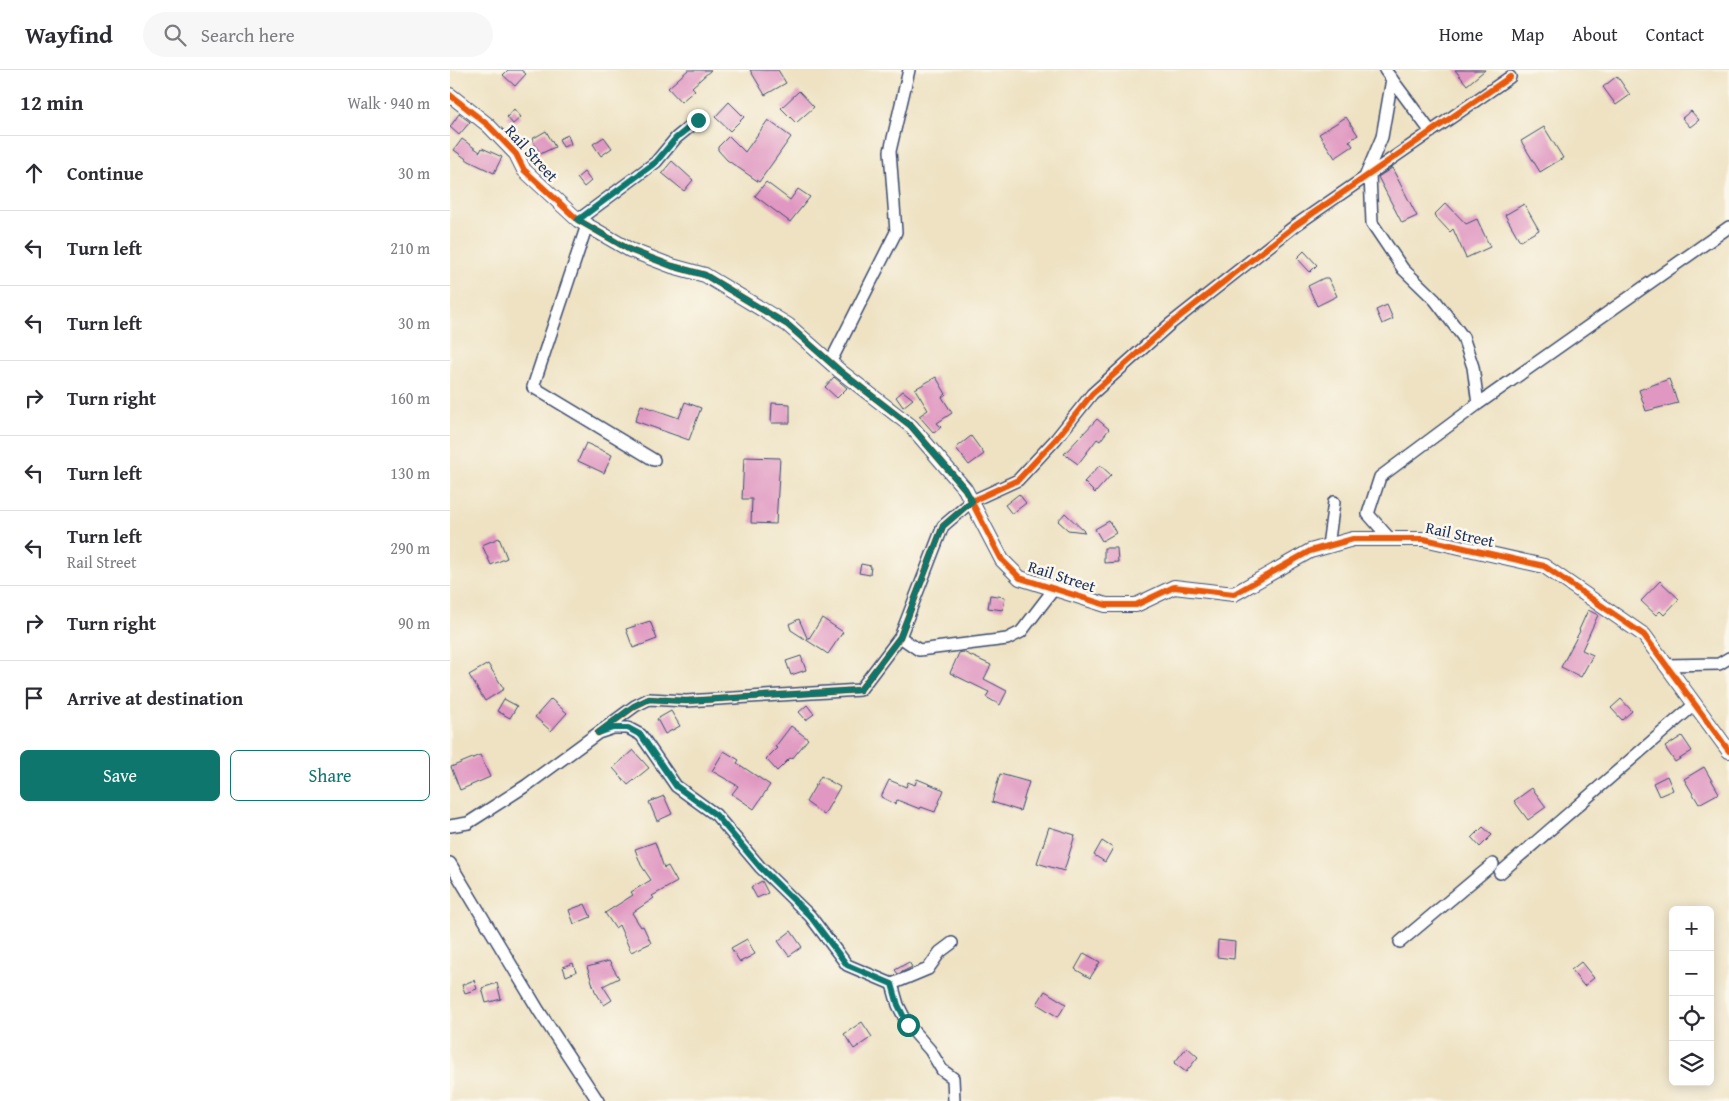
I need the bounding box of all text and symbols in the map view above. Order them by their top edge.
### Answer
search box [143,12,493,57]
text: Wayfind [25,17,113,52]
icon: search [161,21,189,49]
text: Search here [201,21,295,49]
text: Home [1439,21,1483,48]
text: Map [1511,21,1544,48]
text: About [1572,21,1618,48]
text: Contact [1646,21,1704,48]
text: 12 min [20,87,83,118]
text: Walk · 940 m [347,91,430,115]
route end [687,109,710,132]
street label: Rail Street [500,119,564,187]
icon: ahead [20,159,48,187]
text: Continue [67,159,144,187]
text: 30 m [398,161,430,185]
icon: left [20,234,48,262]
text: Turn left [67,234,142,262]
text: 210 m [390,236,430,260]
icon: left [20,309,48,337]
text: Turn left [67,309,142,337]
text: 30 m [398,311,430,335]
icon: right [20,384,48,412]
text: Turn right [67,384,156,412]
text: 160 m [390,386,430,410]
icon: left [20,459,48,487]
text: Turn left [67,459,142,487]
text: 130 m [390,461,430,485]
street label: Rail Street [1423,515,1497,553]
text: Turn left [67,522,142,550]
icon: left [20,534,48,562]
text: 290 m [390,536,430,560]
text: Rail Street [67,550,137,574]
street label: Rail Street [1025,554,1099,598]
icon: right [20,609,48,637]
text: Turn right [67,609,156,637]
text: 90 m [398,611,430,635]
icon: arrive [20,684,48,712]
text: Arrive at destination [67,684,243,712]
button: Save [20,750,220,801]
button: Share [230,750,430,801]
map controls [1669,906,1714,1086]
button: + [1669,906,1714,951]
button: − [1669,951,1714,996]
button: locate [1669,996,1714,1041]
route start [897,1014,920,1037]
button: layers [1669,1041,1714,1086]

